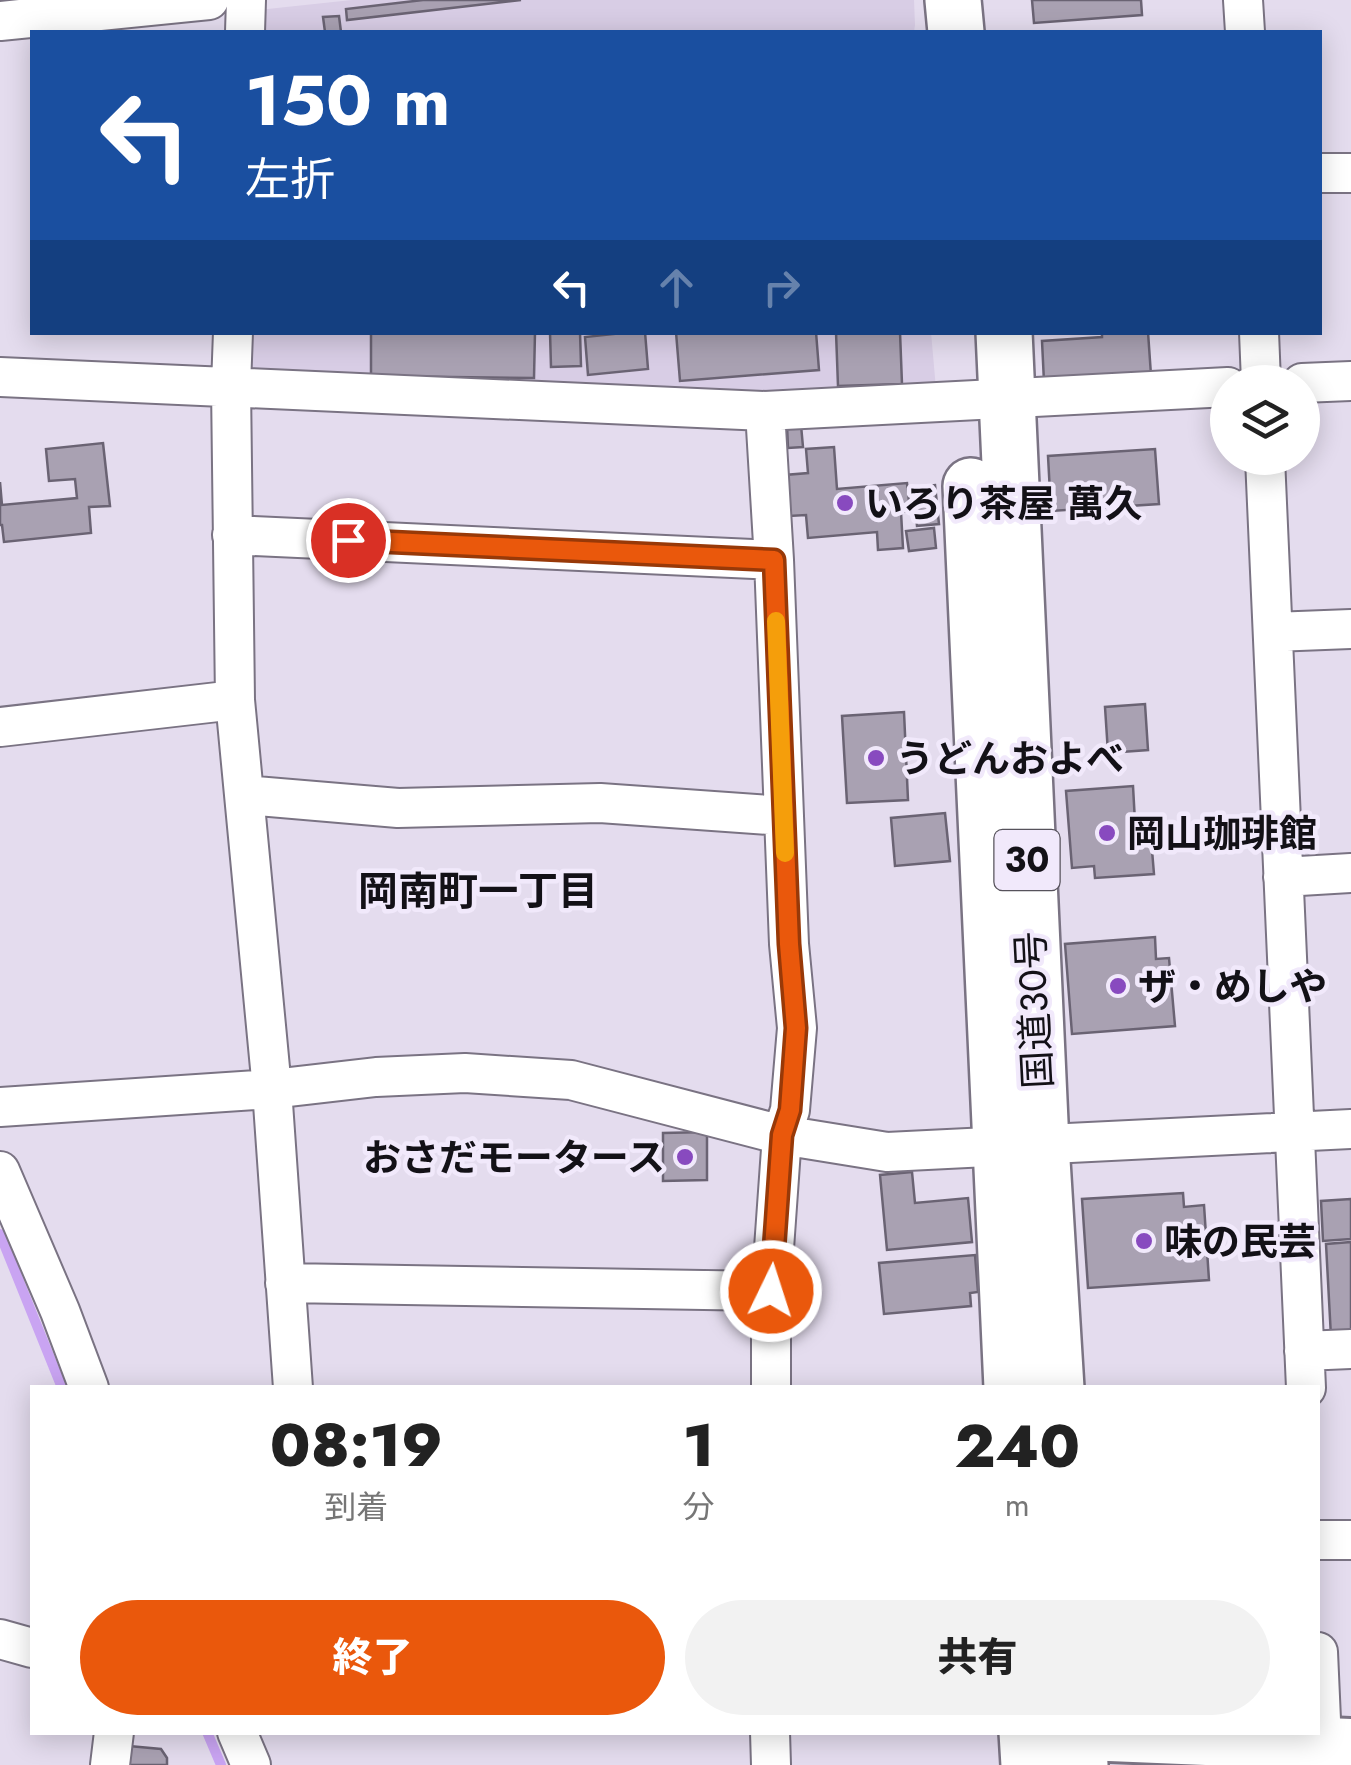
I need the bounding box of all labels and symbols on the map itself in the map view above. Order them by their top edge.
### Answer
place label: いろり茶屋 萬久 [865,476,1142,531]
marker: いろり茶屋 萬久 [834,492,856,514]
pin [306,498,391,583]
place label: うどんおよべ [896,731,1124,786]
marker: うどんおよべ [865,747,887,769]
place label: 岡山珈琲館 [1127,806,1317,861]
marker: 岡山珈琲館 [1096,822,1118,844]
road number: 30 [994,830,1060,890]
district label: 岡南町一丁目 [358,862,598,920]
street label: 国道30号 [1002,930,1066,1090]
place label: ザ・めしや [1138,959,1328,1014]
marker: ザ・めしや [1107,975,1129,997]
place label: おさだモータース [363,1130,665,1185]
marker: おさだモータース [674,1146,696,1168]
place label: 味の民芸 [1164,1214,1316,1269]
marker: 味の民芸 [1133,1230,1155,1252]
position arrow [719,1239,823,1343]

